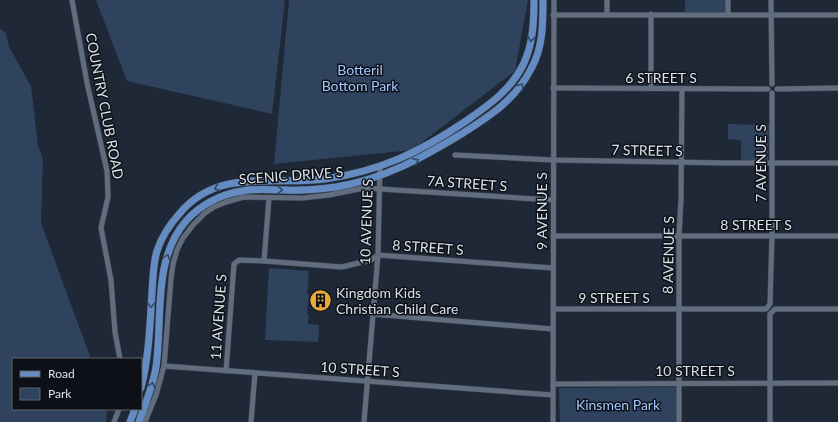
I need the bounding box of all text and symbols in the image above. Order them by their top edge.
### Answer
street label: COUNTRY CLUB ROAD [82,31,128,181]
one-way arrow [527,36,536,42]
park label: Botteril Bottom Park [322,61,399,94]
street label: 6 STREET S [625,69,697,86]
one-way arrow [516,83,524,90]
street label: 7 AVENUE S [752,124,769,202]
street label: 7 STREET S [611,141,683,159]
one-way arrow [411,158,419,166]
street label: SCENIC DRIVE S [238,163,344,187]
street label: 7A STREET S [426,172,508,194]
street label: 9 AVENUE S [533,172,550,250]
street label: 10 AVENUE S [356,179,376,265]
one-way arrow [214,183,221,191]
one-way arrow [277,186,283,194]
street label: 8 AVENUE S [659,216,677,294]
street label: 8 STREET S [720,216,792,233]
street label: 8 STREET S [392,236,464,258]
one-way arrow [162,253,171,260]
street label: 11 AVENUE S [207,274,229,360]
place label: Kingdom Kids Christian Child Care [336,284,458,317]
building icon: Kingdom Kids Christian Child Care [307,287,333,313]
street label: 9 STREET S [578,289,650,306]
one-way arrow [147,302,156,308]
legend [12,358,142,410]
street label: 10 STREET S [320,358,400,380]
street label: 10 STREET S [655,362,735,379]
text: Road [48,366,75,381]
one-way arrow [147,382,156,389]
text: Park [48,386,72,401]
park label: Kinsmen Park [576,396,661,413]

